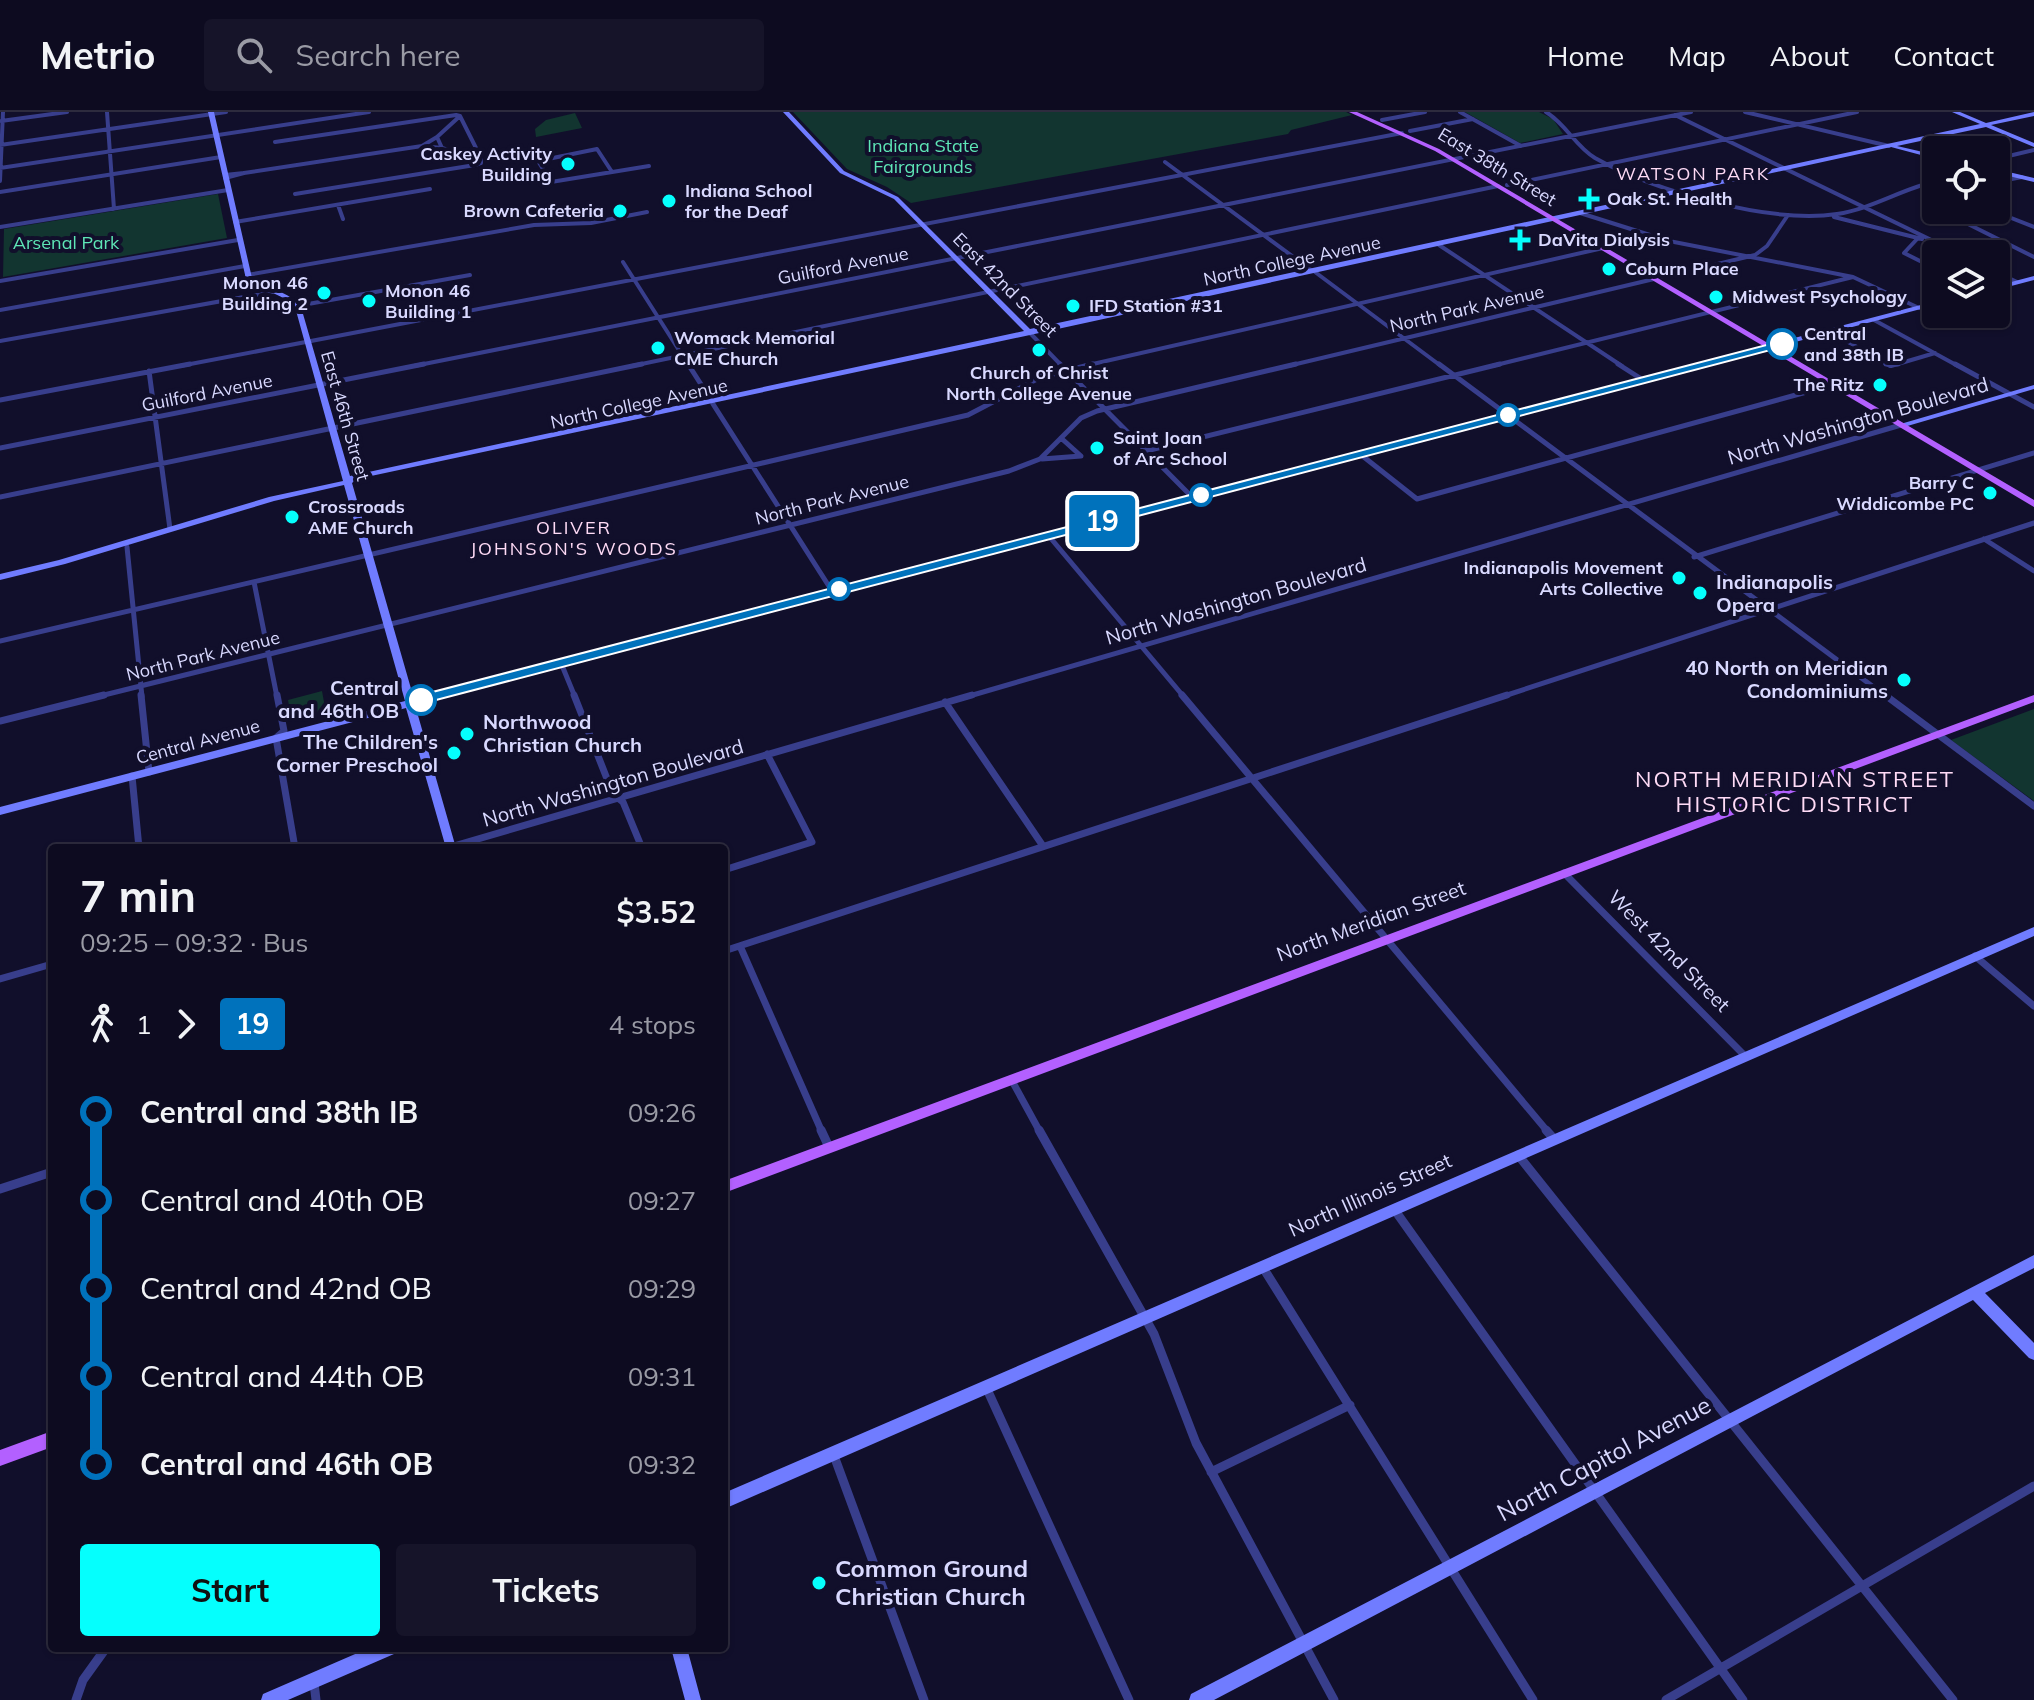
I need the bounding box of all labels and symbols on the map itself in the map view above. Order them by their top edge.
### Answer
street label: East 38th Street [1434,122,1561,211]
park label: Indiana State Fairgrounds [867,134,979,178]
place label: Caskey Activity Building [420,142,552,186]
marker: Caskey Activity Building [559,155,577,173]
district label: WATSON PARK [1616,162,1770,185]
place label: Indiana School for the Deaf [685,179,812,223]
place label: Oak St. Health [1607,187,1733,210]
marker: Oak St. Health [1578,188,1600,210]
marker: Indiana School for the Deaf [660,192,678,210]
place label: Brown Cafeteria [464,199,604,222]
marker: Brown Cafeteria [611,202,629,220]
street label: East 42nd Street [948,228,1062,342]
place label: DaVita Dialysis [1538,228,1670,251]
marker: DaVita Dialysis [1509,229,1531,251]
street label: North College Avenue [1201,230,1383,291]
park label: Arsenal Park [13,231,120,254]
street label: Guilford Avenue [776,242,910,289]
place label: Coburn Place [1625,257,1739,280]
marker: Coburn Place [1600,260,1618,278]
place label: Monon 46 Building 2 [222,271,308,315]
place label: Monon 46 Building 1 [385,279,471,323]
street label: North Park Avenue [1388,280,1546,337]
marker: Monon 46 Building 2 [315,284,333,302]
place label: Midwest Psychology [1732,285,1907,308]
marker: Midwest Psychology [1707,288,1725,306]
marker: Monon 46 Building 1 [360,292,378,310]
place label: IFD Station #31 [1089,294,1223,317]
marker: IFD Station #31 [1064,297,1082,315]
place label: Central and 38th IB [1804,322,1904,366]
place label: Womack Memorial CME Church [674,326,835,370]
marker: Central and 38th IB [1767,329,1797,359]
marker: Womack Memorial CME Church [649,339,667,357]
marker: Church of Christ North College Avenue [1030,341,1048,359]
street label: East 46th Street [316,348,375,483]
place label: Church of Christ North College Avenue [946,361,1132,405]
street label: Guilford Avenue [140,369,274,416]
street label: North Washington Boulevard [1725,371,1991,470]
street label: North College Avenue [548,373,730,434]
place label: The Ritz [1794,373,1864,396]
marker: The Ritz [1871,376,1889,394]
unlabelled marker [1497,404,1519,426]
place label: Saint Joan of Arc School [1113,426,1227,470]
marker: Saint Joan of Arc School [1088,439,1106,457]
street label: North Park Avenue [753,469,911,530]
place label: Barry C Widdicombe PC [1836,471,1974,515]
unlabelled marker [1190,484,1212,506]
marker: Barry C Widdicombe PC [1981,484,1999,502]
place label: Crossroads AME Church [308,495,414,539]
line badge: 19 [1066,495,1138,547]
marker: Crossroads AME Church [283,508,301,526]
district label: OLIVER JOHNSON'S WOODS [470,516,678,560]
street label: North Washington Boulevard [1103,551,1369,650]
place label: Indianapolis Movement Arts Collective [1464,556,1663,600]
marker: Indianapolis Movement Arts Collective [1670,569,1688,587]
place label: Indianapolis Opera [1716,569,1833,617]
unlabelled marker [828,578,850,600]
marker: Indianapolis Opera [1691,584,1709,602]
street label: North Park Avenue [124,625,282,686]
place label: 40 North on Meridian Condominiums [1685,655,1888,703]
marker: 40 North on Meridian Condominiums [1895,671,1913,689]
place label: Central and 46th OB [278,675,399,723]
marker: Central and 46th OB [406,685,436,715]
place label: Northwood Christian Church [483,709,642,757]
street label: Central Avenue [133,714,262,769]
marker: Northwood Christian Church [458,725,476,743]
place label: The Children's Corner Preschool [276,729,438,777]
street label: North Washington Boulevard [480,733,746,832]
marker: The Children's Corner Preschool [445,744,463,762]
district label: NORTH MERIDIAN STREET HISTORIC DISTRICT [1635,765,1955,818]
street label: North Meridian Street [1273,875,1469,966]
street label: West 42nd Street [1603,884,1736,1017]
street label: North Illinois Street [1284,1147,1455,1242]
street label: North Capitol Avenue [1492,1389,1716,1527]
place label: Common Ground Christian Church [835,1553,1028,1611]
marker: Common Ground Christian Church [810,1574,828,1592]

